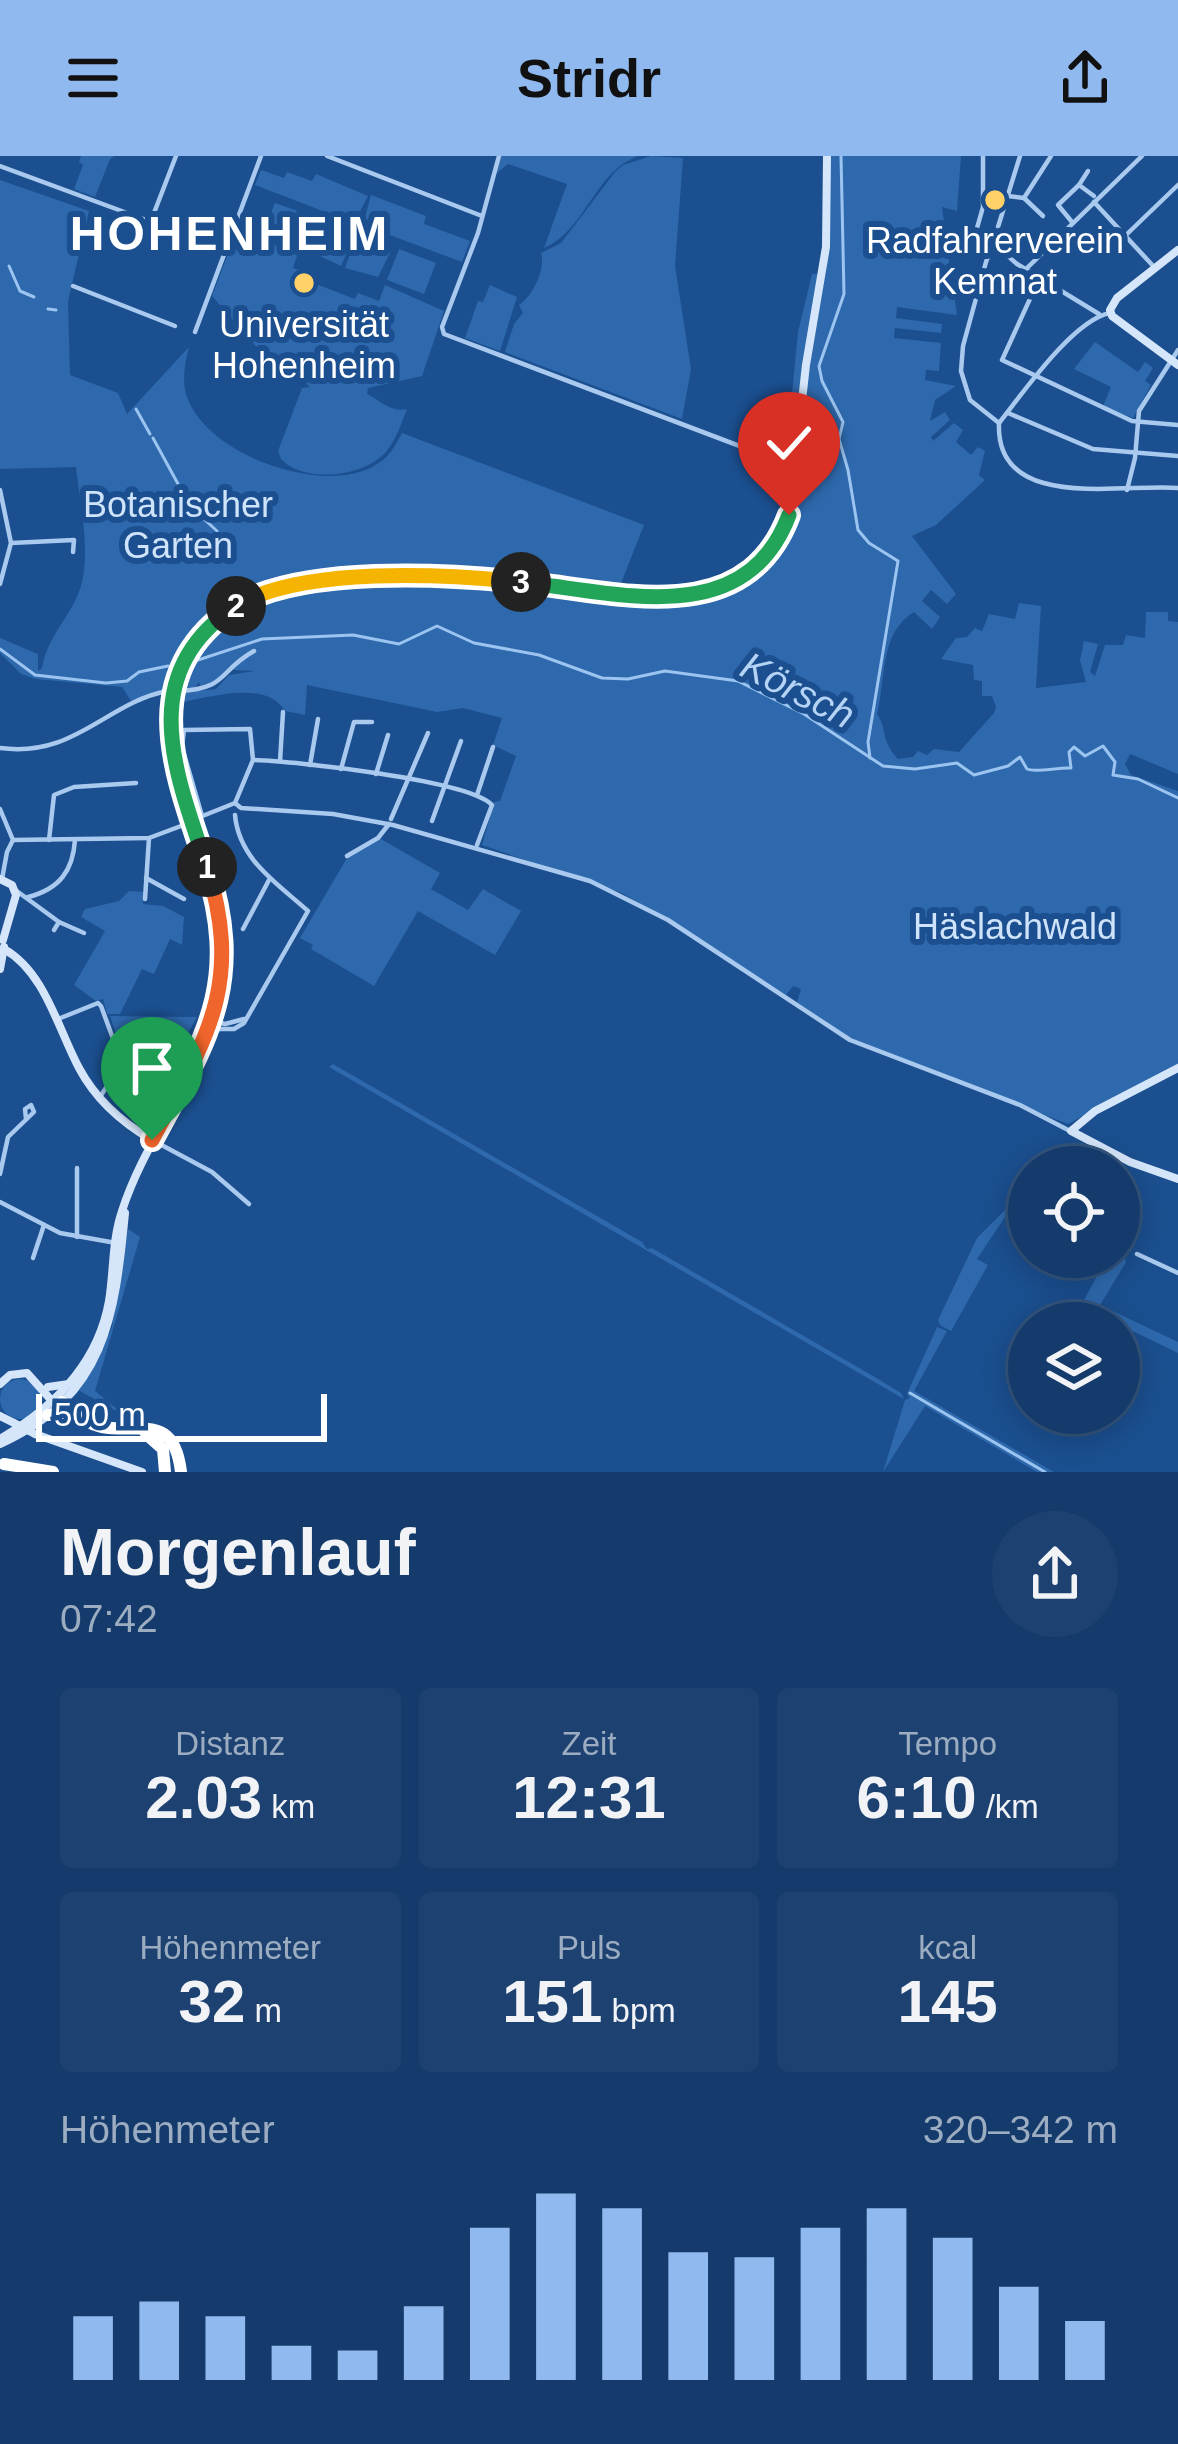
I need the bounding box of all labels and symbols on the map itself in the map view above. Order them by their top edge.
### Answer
marker: Radfahrerverein Kemnat [982,187,1008,213]
district label: HOHENHEIM [70,207,390,260]
place label: Radfahrerverein Kemnat [866,220,1124,302]
marker: Universität Hohenheim [291,270,317,296]
place label: Universität Hohenheim [212,304,396,386]
pin [738,392,840,515]
park label: Botanischer Garten [83,484,273,566]
pin: 3 [491,552,551,612]
pin: 2 [206,576,266,636]
water label: Körsch [734,643,862,737]
pin: 1 [177,837,237,897]
park label: Häslachwald [913,906,1117,947]
pin [101,1017,203,1140]
scale bar [36,1388,327,1441]

